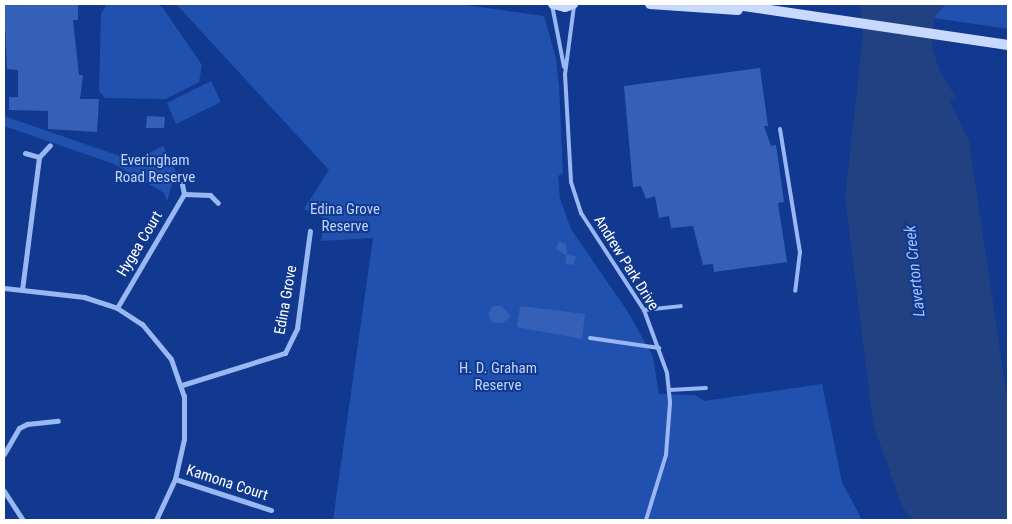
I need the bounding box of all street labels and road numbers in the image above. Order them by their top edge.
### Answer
street label: Hygea Court [113,208,167,280]
street label: Andrew Park Drive [590,212,662,314]
street label: Edina Grove [271,264,301,336]
street label: Kamona Court [184,461,270,505]

